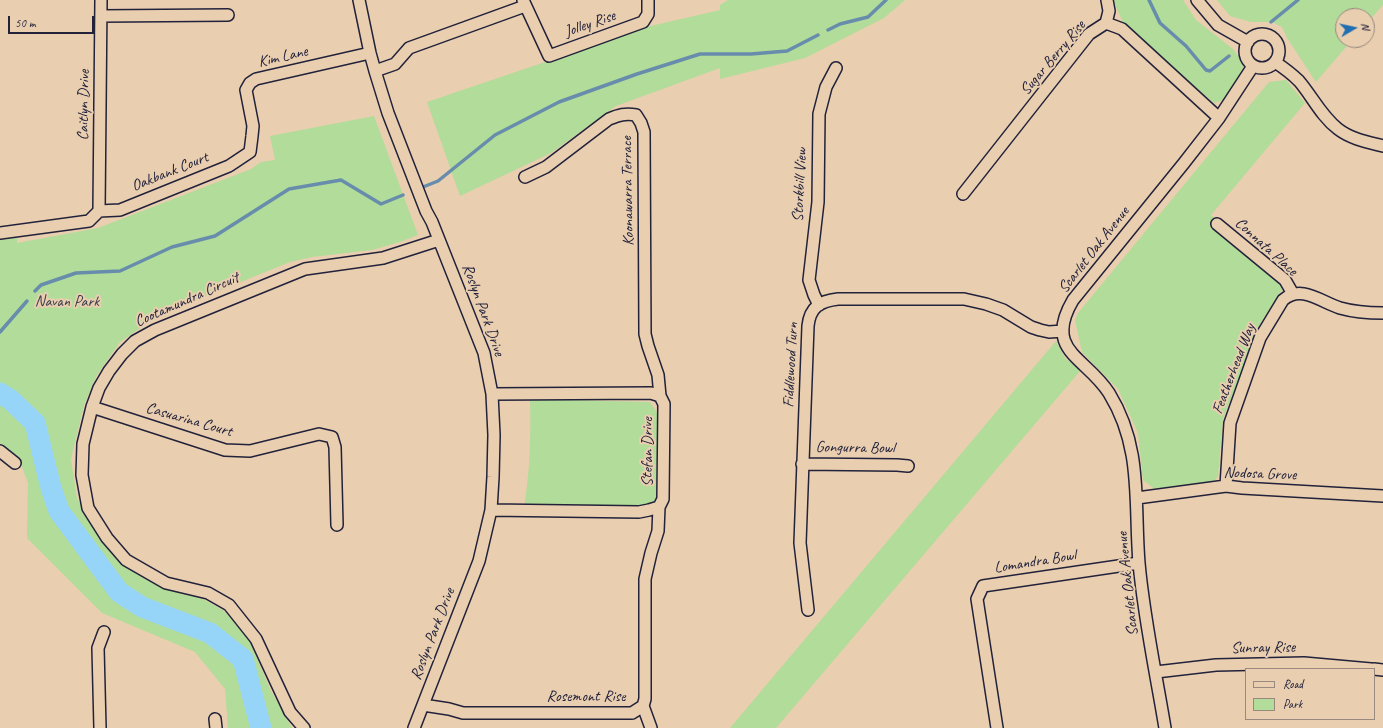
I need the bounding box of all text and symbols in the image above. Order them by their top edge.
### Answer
street label: Jolley Rise [562,6,618,42]
scale bar [10,8,96,34]
north arrow [1335,8,1375,48]
text: 50 m [15,15,35,31]
street label: Sugar Berry Rise [1016,17,1090,99]
text: N [1358,22,1373,31]
street label: Kim Lane [256,42,310,72]
street label: Caitlyn Drive [74,69,94,141]
street label: Koonawarra Terrace [617,136,639,246]
street label: Storkbill View [788,147,812,223]
street label: Oakbank Court [129,148,211,196]
street label: Scarlet Oak Avenue [1054,203,1134,297]
street label: Connata Place [1231,214,1301,280]
street label: Roslyn Park Drive [457,261,509,359]
street label: Cootamundra Circuit [132,268,242,332]
park label: Navan Park [35,292,99,312]
street label: Featherhead Way [1208,321,1260,417]
street label: Fiddlewood Turn [779,322,803,408]
street label: Casuarina Court [144,399,234,441]
street label: Stefan Drive [638,417,658,487]
street label: Gongurra Bowl [815,438,895,458]
street label: Nodosa Grove [1223,463,1297,485]
street label: Scarlet Oak Avenue [1113,531,1143,637]
street label: Lomandra Bowl [993,546,1077,578]
street label: Roslyn Park Drive [407,585,459,683]
street label: Sunray Rise [1231,638,1295,658]
legend [1245,668,1375,720]
text: Road [1283,676,1303,692]
street label: Rosemont Rise [547,687,625,707]
text: Park [1283,696,1302,712]

